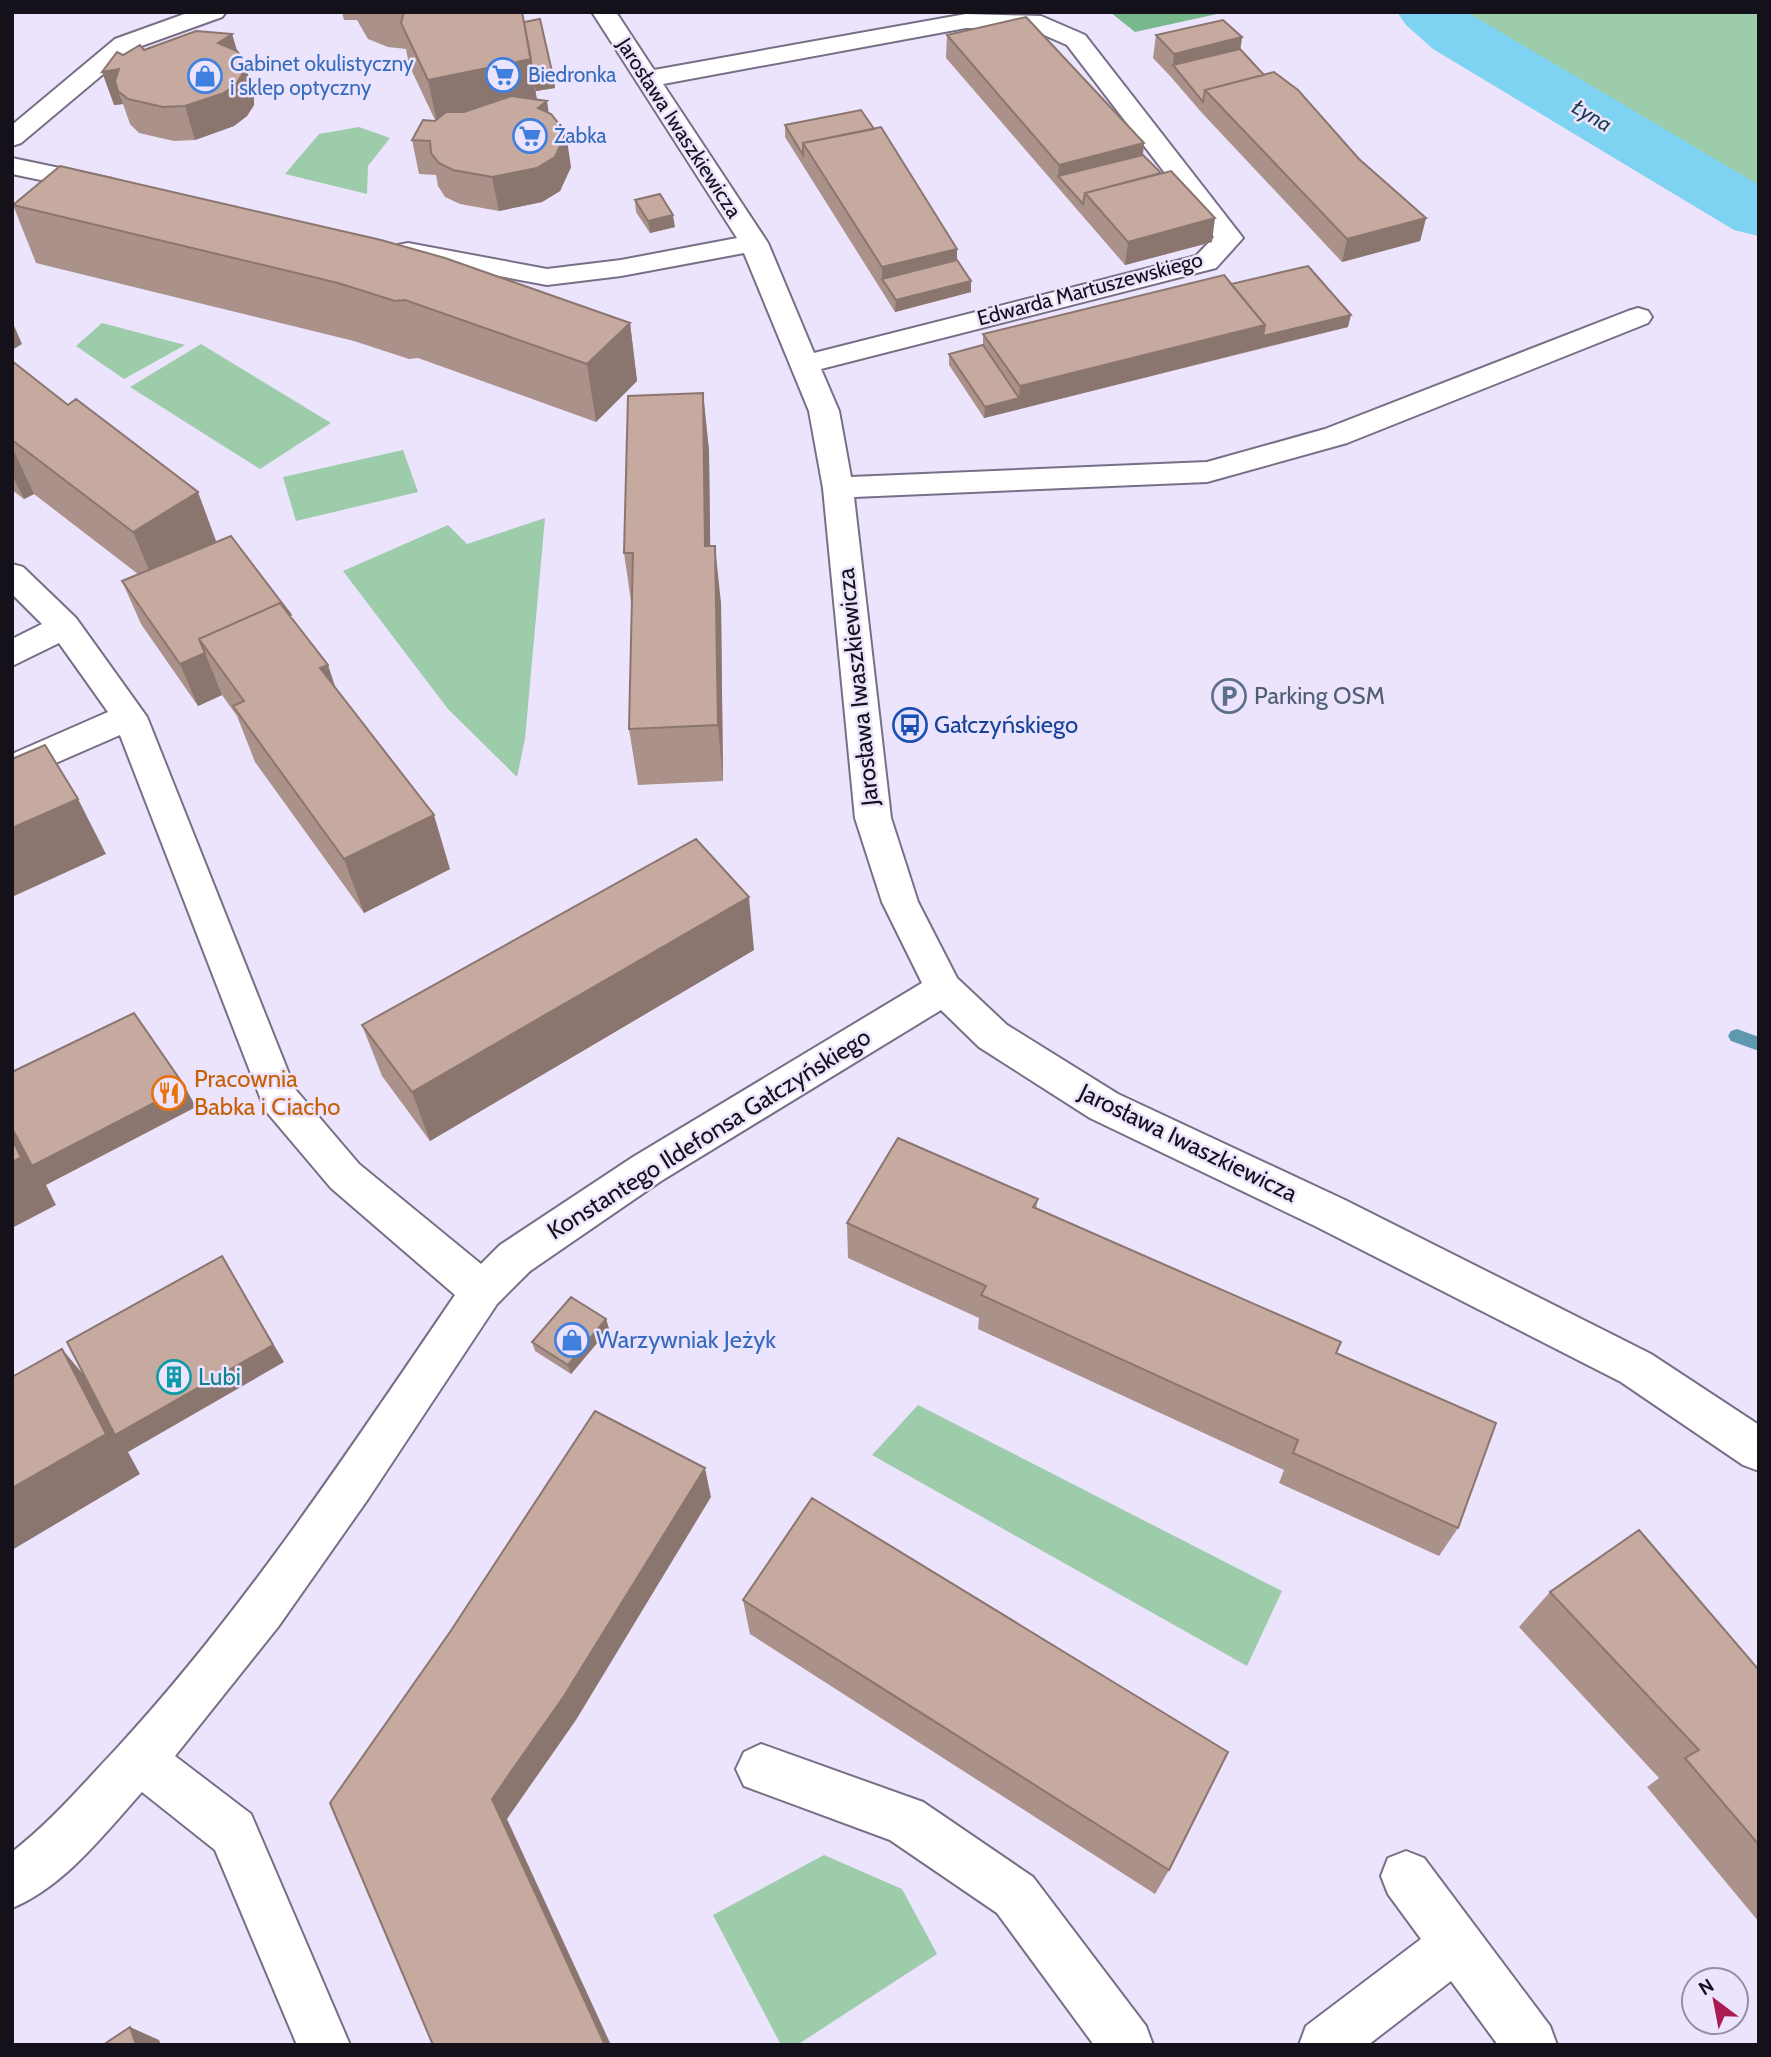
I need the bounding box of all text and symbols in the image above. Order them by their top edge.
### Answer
street label: Jarosława Iwaszkiewicza [611,32,747,222]
place label: Gabinet okulistyczny i sklep optyczny [230,51,414,100]
supermarket icon: Biedronka [484,56,522,94]
shop icon: Gabinet okulistyczny i sklep optyczny [186,57,224,95]
place label: Biedronka [528,62,616,87]
water label: Łyna [1568,94,1617,137]
supermarket icon: Żabka [511,117,549,155]
place label: Żabka [554,123,607,148]
street label: Edwarda Martuszewskiego [974,246,1205,331]
street label: Jarosława Iwaszkiewicza [831,566,885,809]
parking icon: Parking OSM [1210,677,1248,715]
place label: Parking OSM [1254,681,1385,710]
bus stop icon: Gałczyńskiego [891,706,929,744]
place label: Gałczyńskiego [934,710,1078,739]
street label: Konstantego Ildefonsa Gałczyńskiego [542,1022,876,1245]
place label: Pracownia Babka i Ciacho [194,1064,340,1121]
restaurant icon: Pracownia Babka i Ciacho [150,1074,188,1112]
street label: Jarosława Iwaszkiewicza [1073,1077,1303,1208]
shop icon: Warzywniak Jeżyk [553,1321,591,1359]
place label: Warzywniak Jeżyk [596,1325,776,1354]
building icon: Lubi [155,1358,193,1396]
place label: Lubi [198,1362,241,1391]
north arrow [1680,1966,1750,2036]
text: N [1694,1974,1718,2000]

